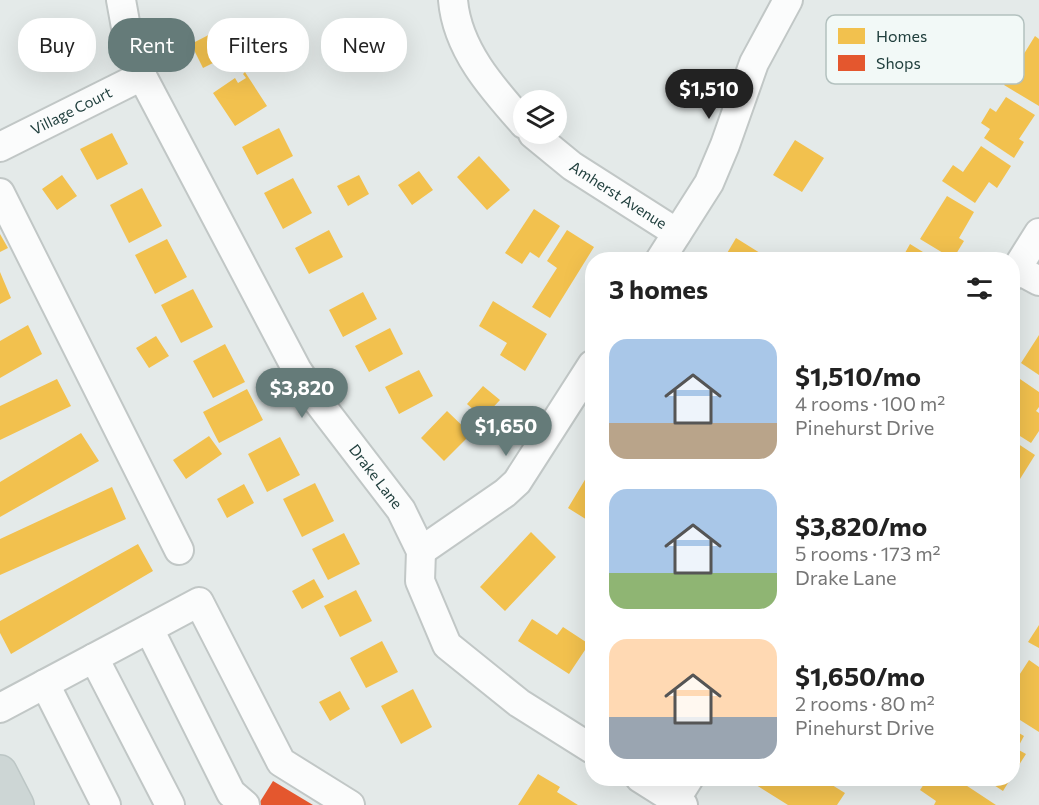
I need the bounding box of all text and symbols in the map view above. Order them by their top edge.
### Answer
legend [826,15,1024,84]
chip: Buy [18,18,96,72]
chip: Rent [108,18,195,72]
chip: Filters [207,18,309,72]
chip: New [321,18,407,72]
text: Homes [876,26,927,45]
text: Shops [876,53,921,72]
pin: $1,510 [660,69,758,120]
text: $1,510 [679,76,739,100]
street label: Village Court [28,83,115,138]
map controls [513,90,567,144]
button: layers [513,90,567,144]
street label: Amherst Avenue [567,157,670,232]
icon: filters [963,272,996,305]
text: 3 homes [609,273,708,304]
text: $1,510/mo [795,360,921,391]
icon: home [657,363,729,435]
pin: $3,820 [253,368,351,419]
text: $3,820 [270,375,334,399]
text: 4 rooms · 100 m² [795,391,945,415]
pin: $1,650 [457,406,555,457]
text: $1,650 [475,413,537,437]
text: Pinehurst Drive [795,415,934,439]
street label: Drake Lane [346,440,407,512]
text: $3,820/mo [795,510,927,541]
icon: home [657,513,729,585]
text: 5 rooms · 173 m² [795,541,941,565]
text: Drake Lane [795,565,897,589]
text: $1,650/mo [795,660,925,691]
icon: home [657,663,729,735]
text: 2 rooms · 80 m² [795,691,935,715]
text: Pinehurst Drive [795,715,934,739]

